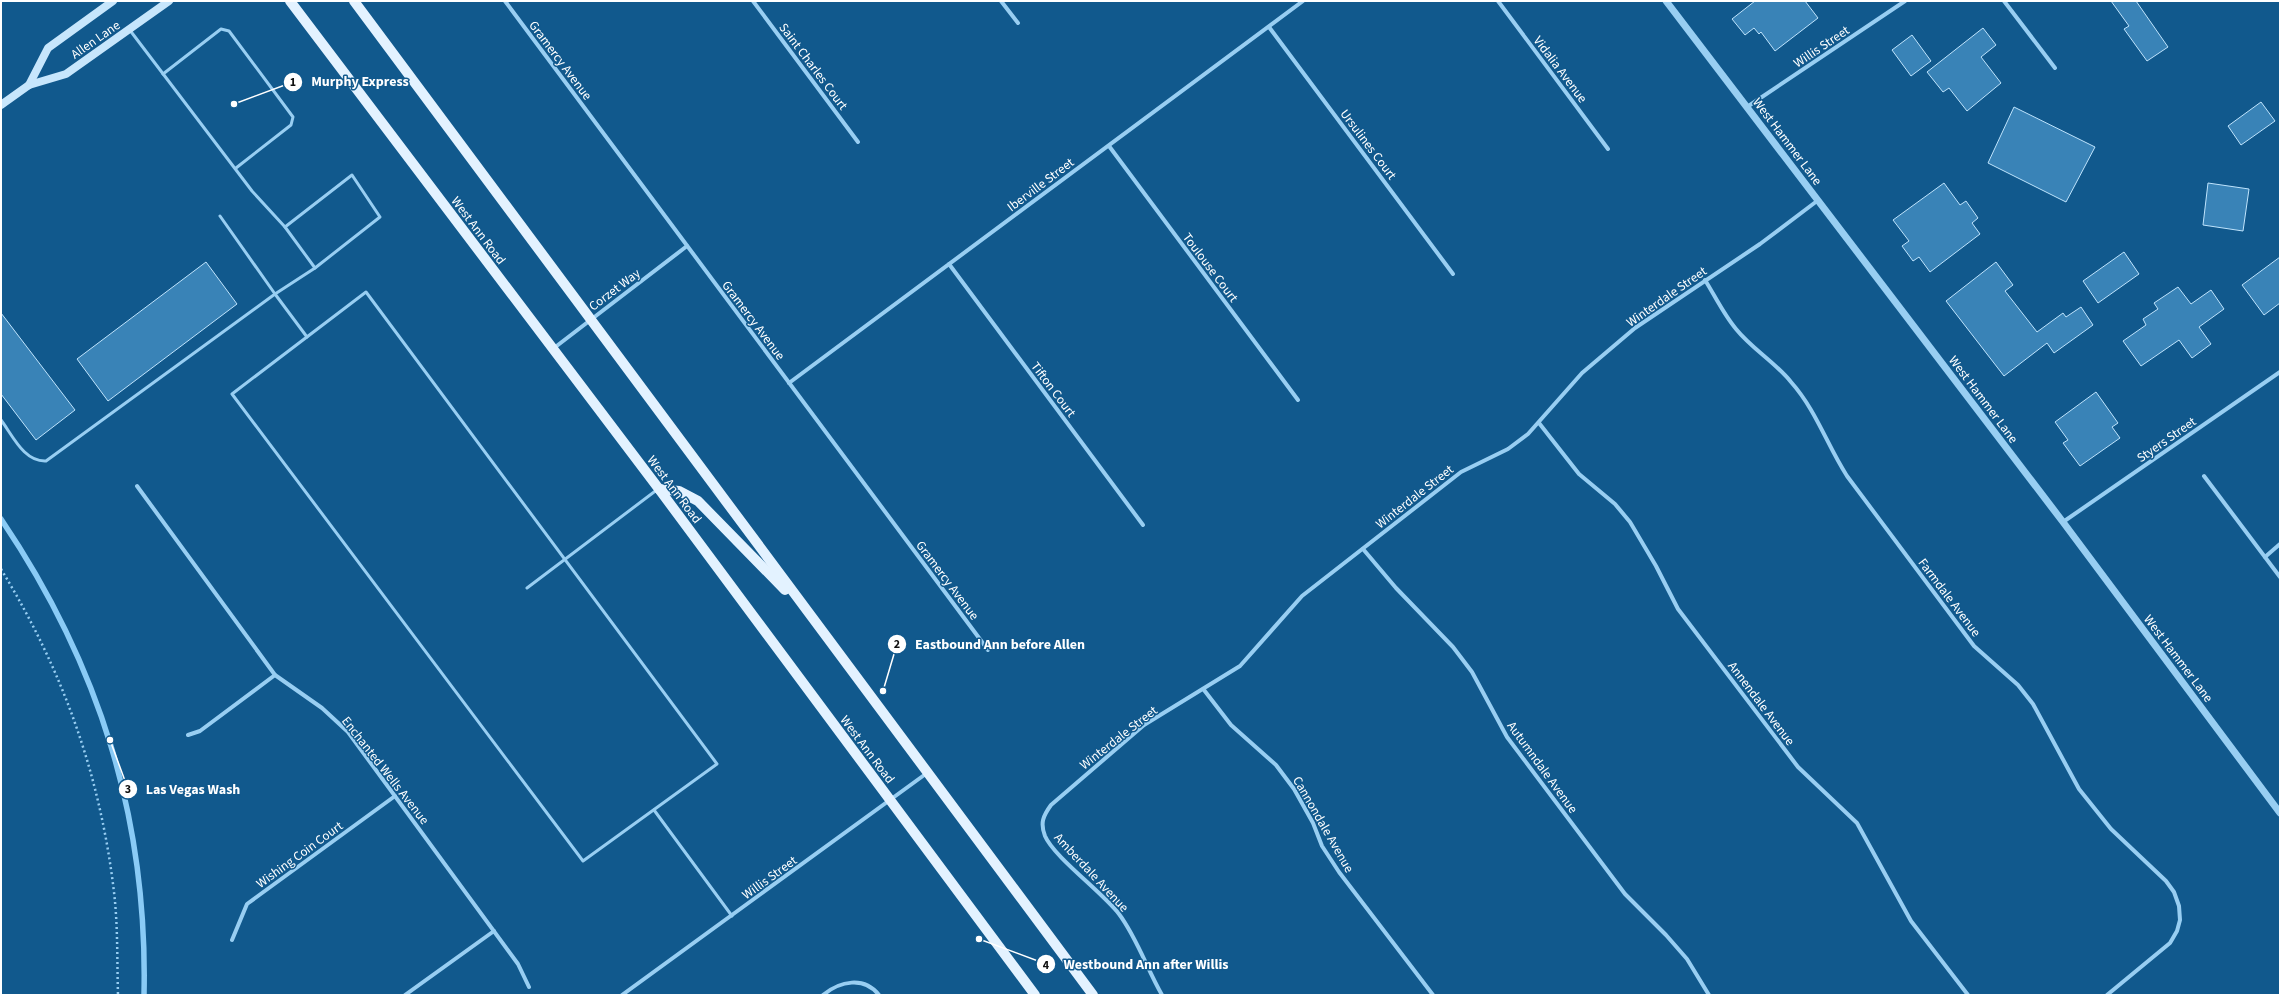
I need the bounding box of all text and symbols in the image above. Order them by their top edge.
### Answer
street label: Allen Lane [67,16,124,63]
street label: Gramercy Avenue [524,17,596,104]
street label: Saint Charles Court [775,19,852,114]
street label: Willis Street [1790,21,1854,72]
street label: Vidalia Avenue [1529,32,1591,107]
callout: Murphy Express [283,69,416,95]
text: Murphy Express [311,72,409,92]
text: 1 [290,74,296,91]
street label: West Hammer Lane [1748,94,1826,189]
street label: Ursulines Court [1336,106,1401,184]
street label: Iberville Street [1003,153,1078,216]
street label: West Ann Road [447,193,510,268]
street label: Toulouse Court [1178,229,1243,306]
street label: Winterdale Street [1623,262,1711,331]
street label: Corzet Way [585,264,644,315]
street label: Gramercy Avenue [717,277,789,364]
street label: West Hammer Lane [1944,352,2022,447]
street label: Tifton Court [1026,358,1080,421]
street label: Styers Street [2133,412,2200,467]
street label: West Ann Road [643,452,706,527]
street label: Winterdale Street [1372,460,1458,533]
street label: Gramercy Avenue [911,537,983,624]
street label: Farmdale Avenue [1914,555,1985,641]
street label: West Hammer Lane [2139,611,2217,706]
callout: Eastbound Ann before Allen [887,631,1093,657]
text: Eastbound Ann before Allen [915,635,1085,655]
text: 2 [894,636,900,653]
street label: Annendale Avenue [1724,658,1799,749]
street label: Winterdale Street [1076,701,1162,774]
street label: West Ann Road [836,712,899,787]
street label: Enchanted Wells Avenue [337,713,433,828]
street label: Autumndale Avenue [1503,718,1582,817]
street label: Cannondale Avenue [1288,773,1358,876]
callout: Las Vegas Wash [118,776,248,802]
text: Las Vegas Wash [146,780,240,800]
text: 3 [125,781,131,798]
street label: Wishing Coin Court [253,817,347,892]
street label: Amberdale Avenue [1050,829,1133,916]
street label: Willis Street [738,851,801,904]
callout: Westbound Ann after Willis [1036,951,1237,977]
text: Westbound Ann after Willis [1063,955,1229,975]
text: 4 [1043,957,1050,974]

